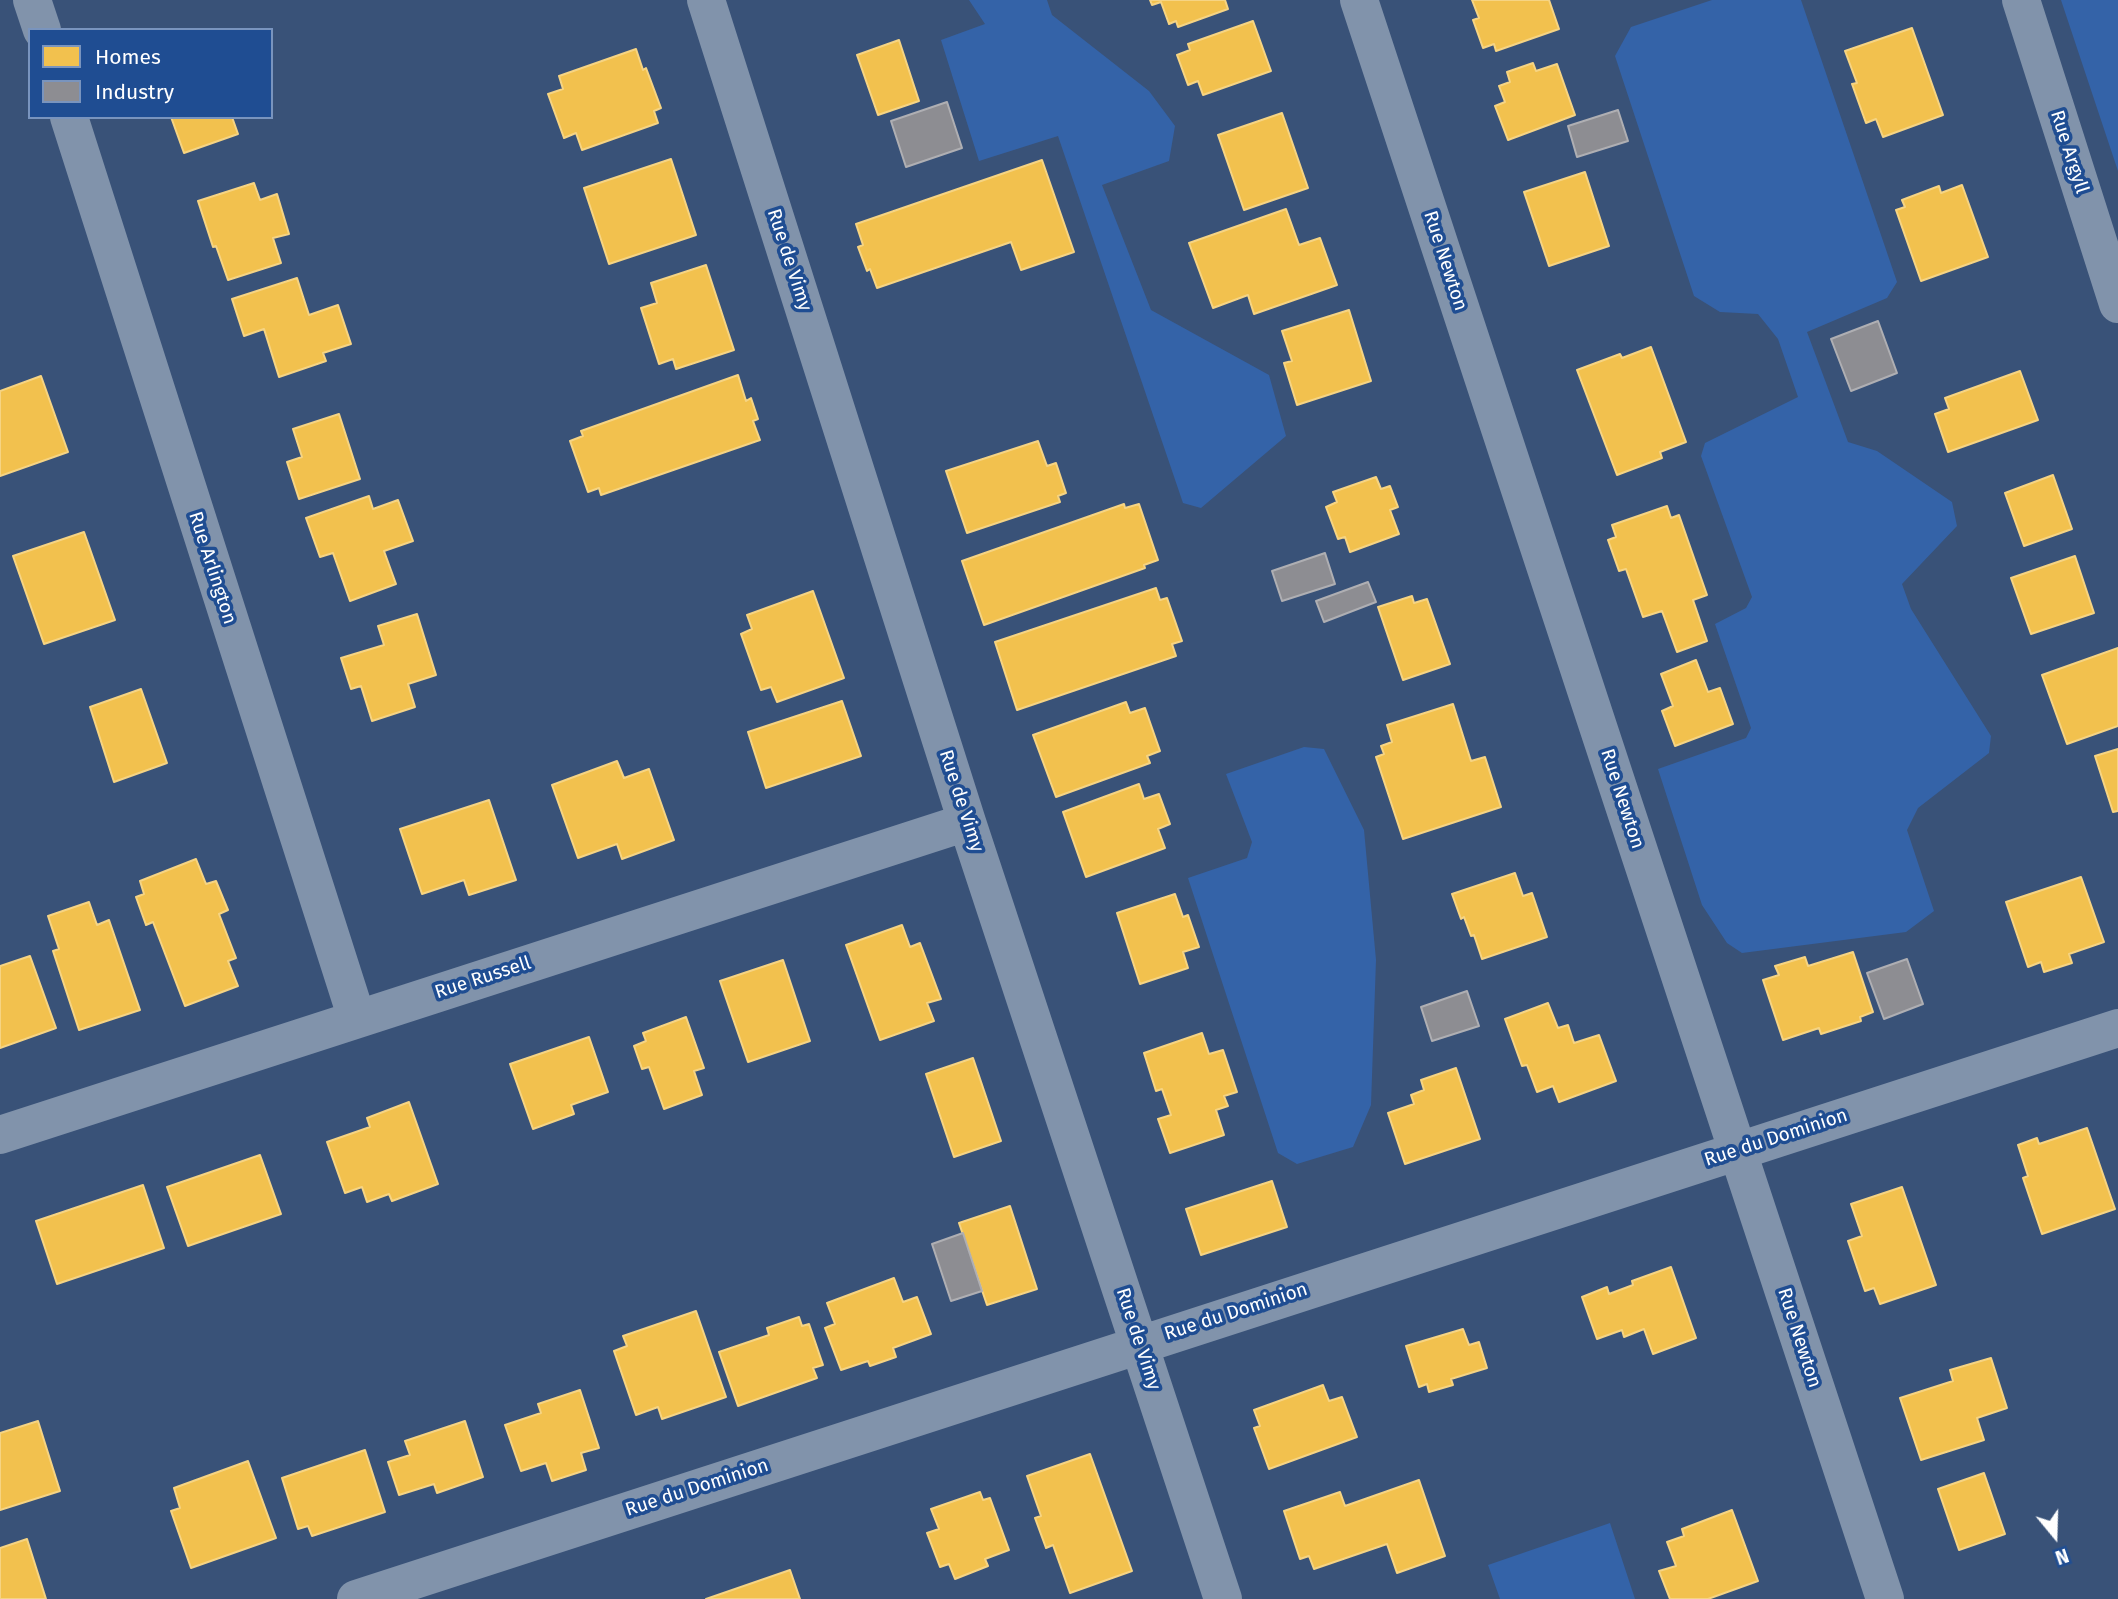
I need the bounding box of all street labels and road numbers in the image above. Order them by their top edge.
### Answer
street label: Rue Argyll [2045,107,2093,197]
street label: Rue de Vimy [762,206,816,314]
street label: Rue Newton [1418,208,1472,314]
street label: Rue Arlington [183,509,241,627]
street label: Rue Newton [1595,746,1649,852]
street label: Rue de Vimy [934,747,988,855]
street label: Rue Russell [432,952,534,1004]
street label: Rue du Dominion [1702,1104,1850,1172]
street label: Rue du Dominion [1162,1278,1310,1346]
street label: Rue de Vimy [1111,1285,1165,1393]
street label: Rue Newton [1772,1285,1826,1391]
street label: Rue du Dominion [623,1454,771,1522]

